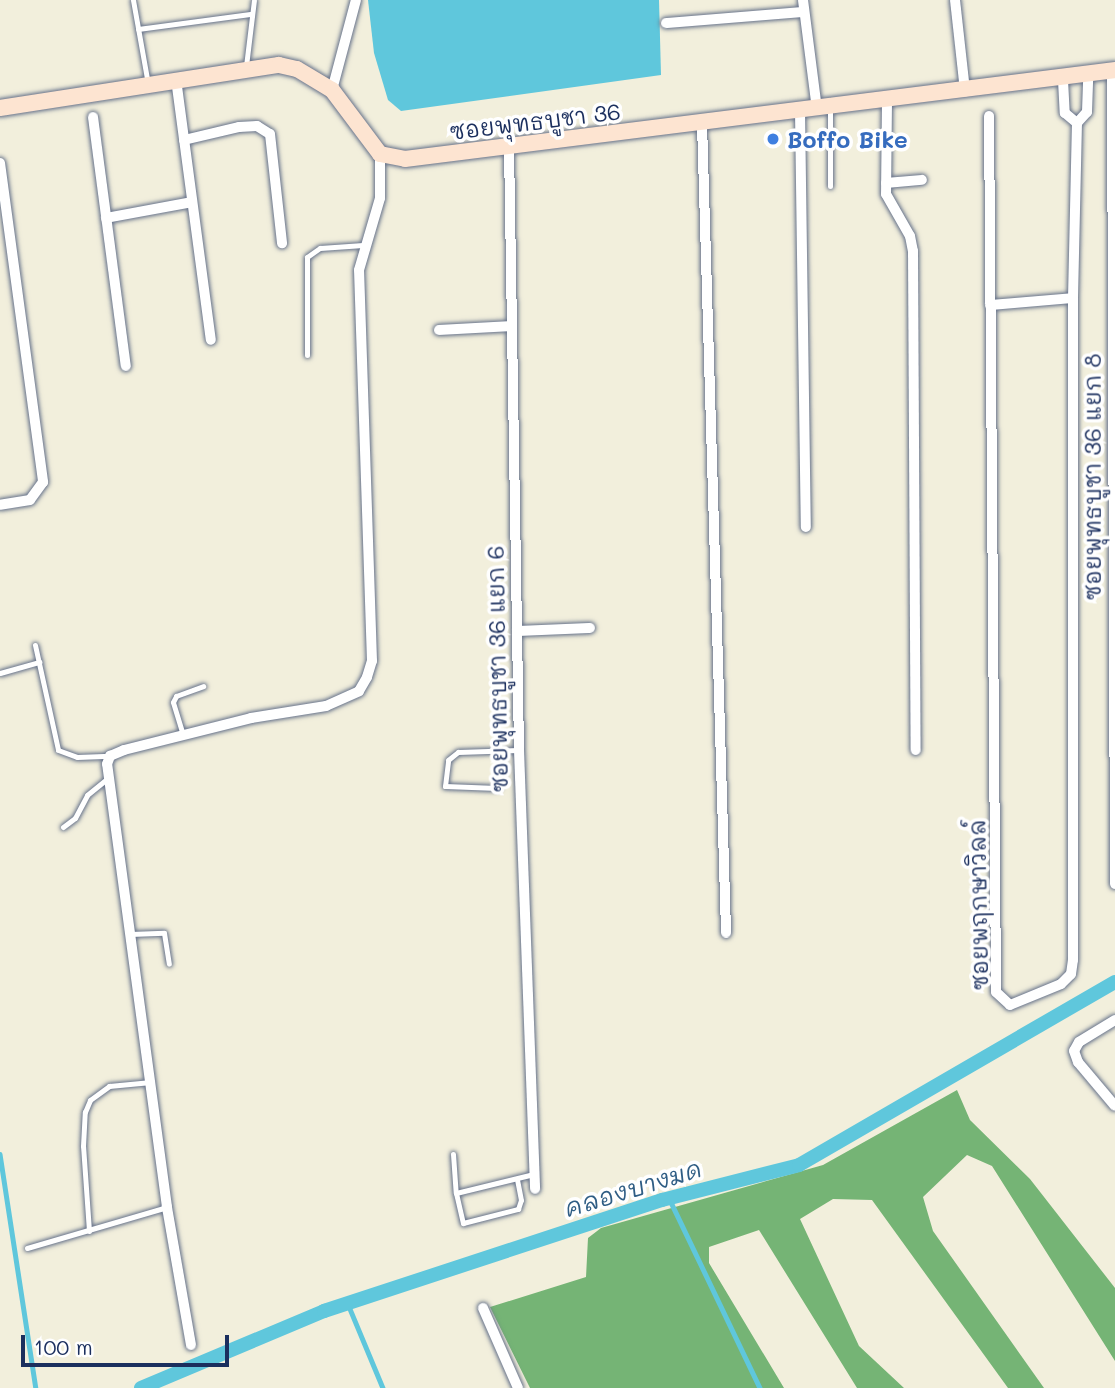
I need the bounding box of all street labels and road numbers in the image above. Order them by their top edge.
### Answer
street label: ซอยพุทธบูชา 36 [448,97,622,145]
street label: ซอยพุทธบูชา 36 แยก 8 [1078,354,1106,600]
street label: ซอยพุทธบูชา 36 แยก 6 [481,545,513,793]
street label: ซอยพฤกษาวิลล์ [963,819,993,991]

